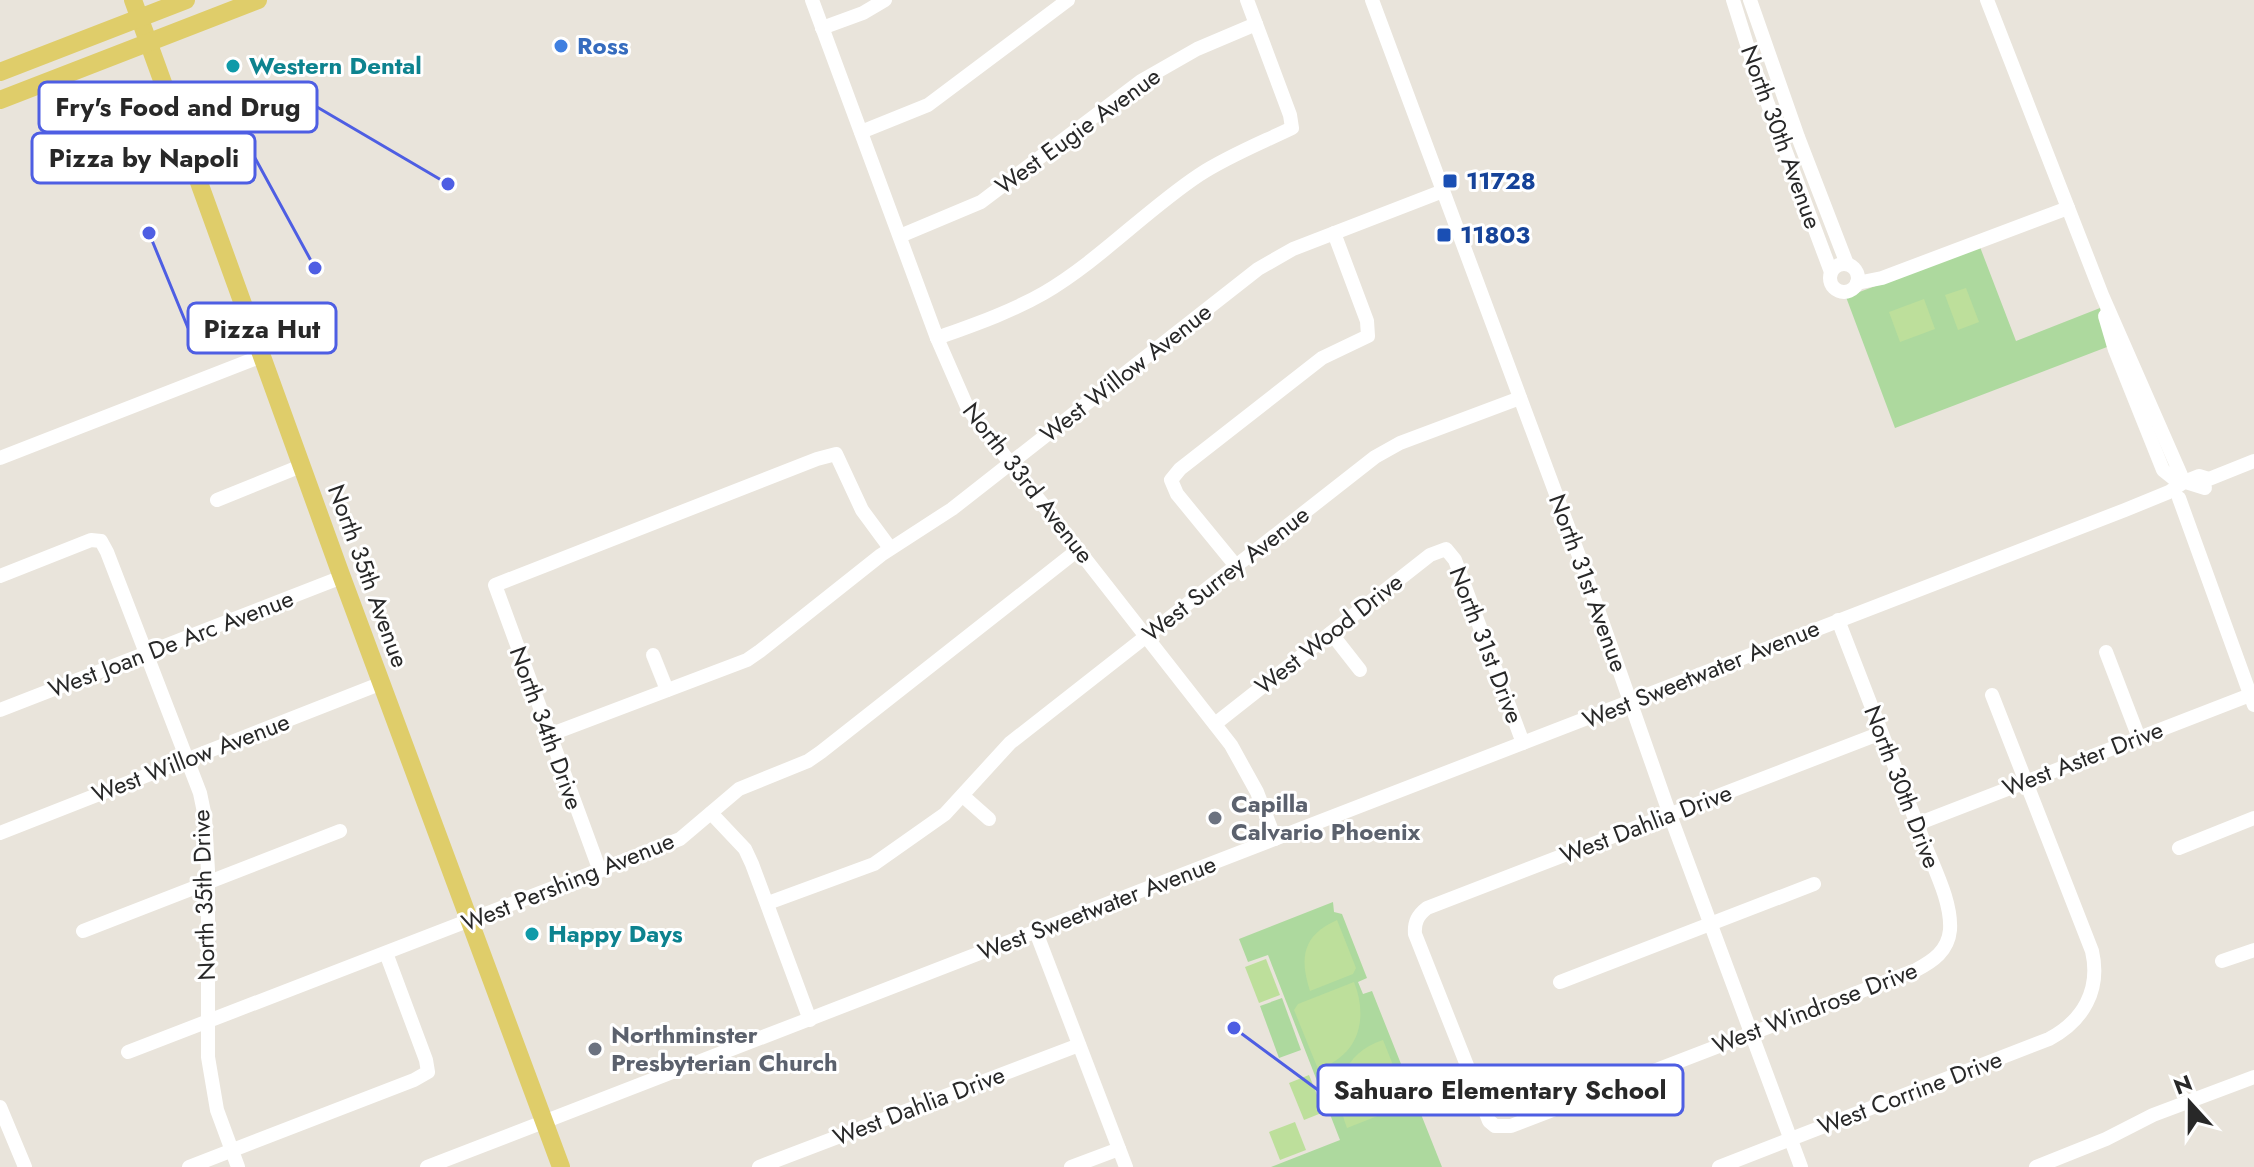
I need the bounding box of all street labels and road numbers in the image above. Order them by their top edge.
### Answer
street label: North 30th Avenue [1732,40,1831,234]
street label: West Eugie Avenue [988,59,1168,203]
street label: West Willow Avenue [1033,295,1219,451]
street label: North 33rd Avenue [954,395,1102,571]
street label: North 35th Avenue [319,479,418,672]
street label: North 31st Avenue [1540,489,1637,677]
street label: West Surrey Avenue [1135,497,1317,650]
street label: North 31st Drive [1440,561,1532,728]
street label: West Wood Drive [1247,565,1410,703]
street label: West Joan De Arc Avenue [43,581,298,706]
street label: West Sweetwater Avenue [1577,610,1824,737]
street label: North 34th Drive [501,641,592,814]
street label: North 30th Drive [1855,700,1950,873]
street label: West Willow Avenue [87,704,295,811]
street label: West Aster Drive [1998,712,2168,805]
street label: West Dahlia Drive [1555,775,1737,872]
street label: North 35th Drive [183,809,224,981]
street label: West Pershing Avenue [456,823,679,940]
street label: West Sweetwater Avenue [973,846,1221,969]
street label: West Windrose Drive [1707,952,1922,1063]
street label: West Corrine Drive [1813,1041,2007,1144]
street label: West Dahlia Drive [828,1057,1010,1154]

